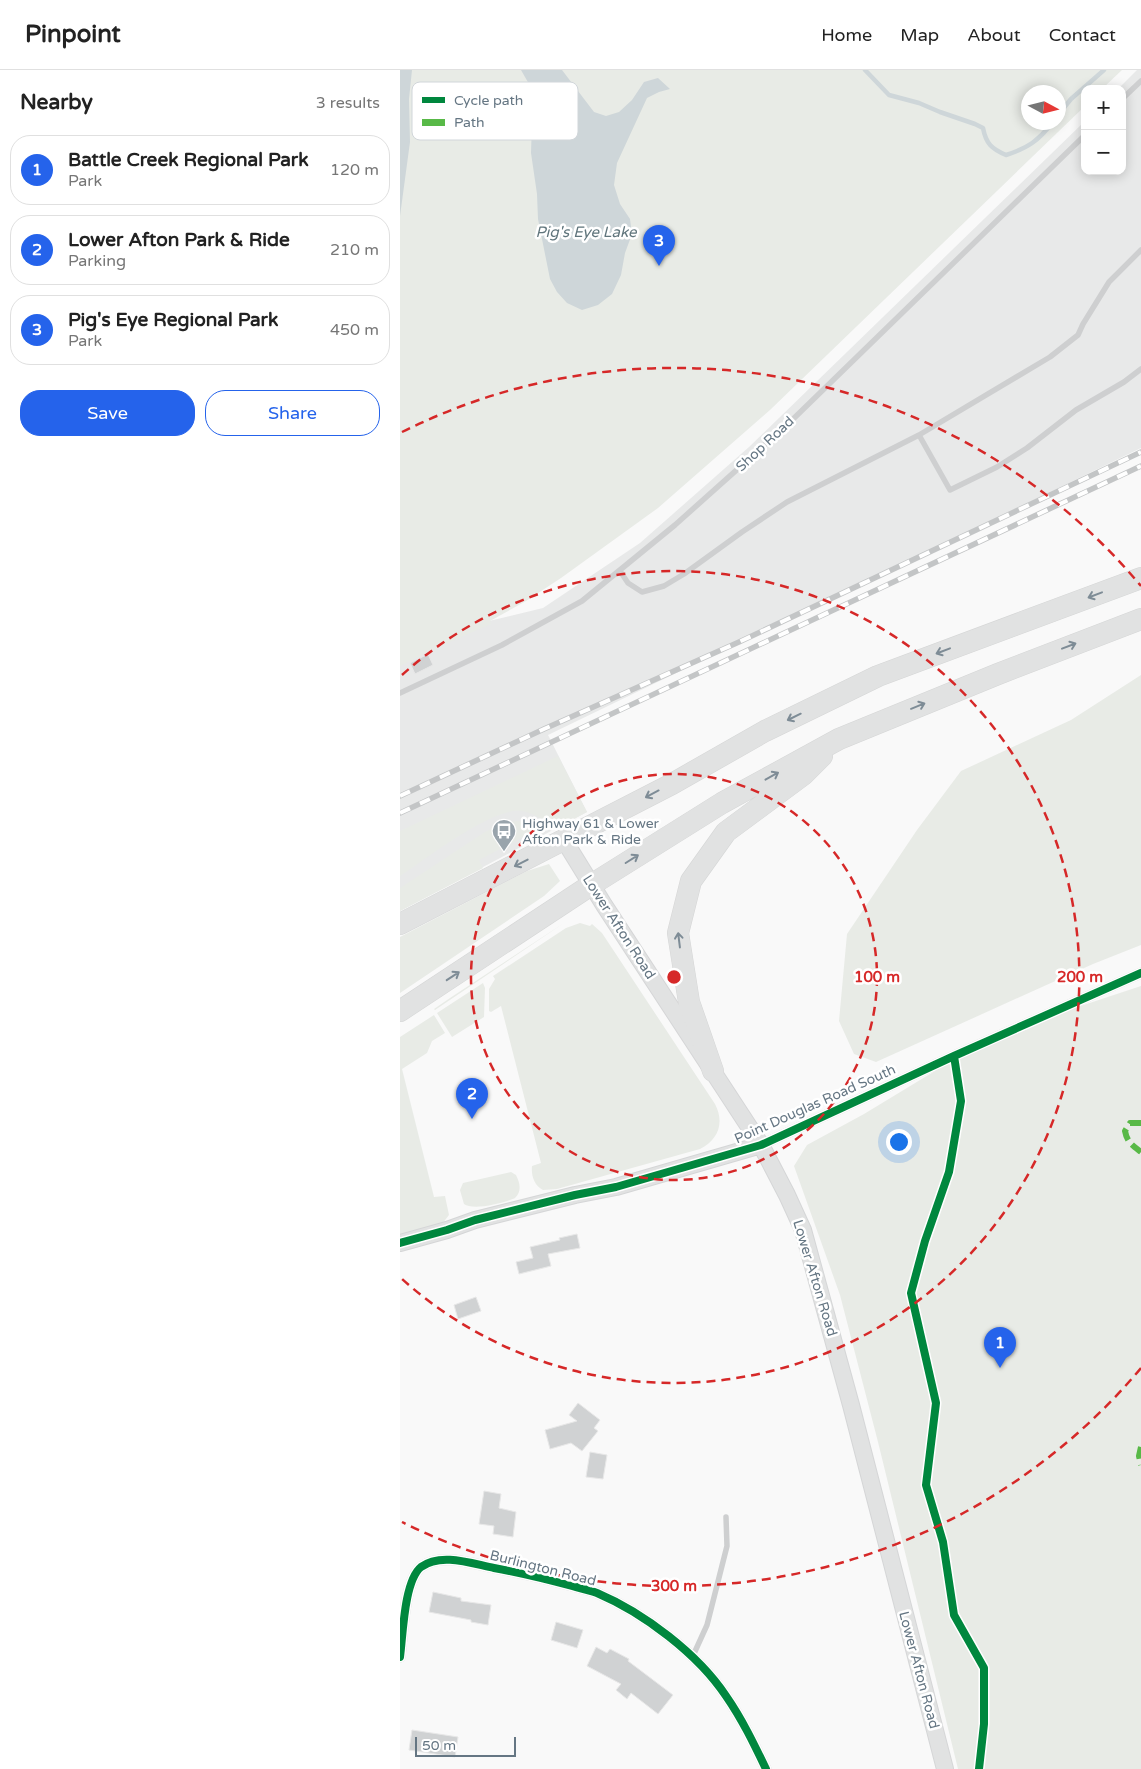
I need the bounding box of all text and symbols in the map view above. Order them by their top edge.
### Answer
text: Pinpoint [25,20,121,49]
text: Home [821,24,872,46]
text: Map [900,24,939,46]
text: About [967,24,1021,46]
text: Contact [1049,24,1116,46]
legend [412,82,578,140]
north arrow [1021,85,1066,130]
map controls [1081,85,1126,175]
button: + [1081,85,1126,130]
text: Nearby [20,90,93,115]
text: Cycle path [454,92,523,109]
text: 3 results [316,93,380,113]
text: Path [454,114,485,131]
button: − [1081,130,1126,175]
text: Battle Creek Regional Park [68,149,308,171]
text: 1 [32,160,42,180]
text: 120 m [330,160,379,180]
text: Park [68,171,102,191]
water label: Pig's Eye Lake [536,223,638,241]
pin: 3 [643,225,675,266]
text: Lower Afton Park & Ride [68,229,290,251]
text: 2 [32,240,42,260]
text: 210 m [330,240,379,260]
text: Parking [68,251,126,271]
text: Pig's Eye Regional Park [68,309,278,331]
text: 3 [32,320,42,340]
text: 450 m [330,320,379,340]
text: Park [68,331,102,351]
button: Save [20,390,195,436]
button: Share [205,390,380,436]
street label: Shop Road [732,413,798,475]
one-way arrow [1088,591,1104,600]
one-way arrow [1061,641,1076,650]
one-way arrow [936,647,951,656]
one-way arrow [910,701,925,711]
one-way arrow [787,712,802,722]
one-way arrow [764,770,778,780]
one-way arrow [644,789,659,799]
place label: Highway 61 & Lower Afton Park & Ride [522,815,660,848]
bus stop icon: Highway 61 & Lower Afton Park & Ride [491,818,517,852]
one-way arrow [625,854,639,864]
one-way arrow [514,859,529,868]
street label: Lower Afton Road [579,872,659,982]
one-way arrow [674,932,684,948]
centre of rings [665,968,683,986]
text: 100 m [854,968,900,986]
text: 200 m [1057,968,1103,986]
one-way arrow [446,971,460,981]
street label: Point Douglas Road South [732,1061,898,1147]
pin: 2 [456,1078,488,1119]
your location [886,1129,912,1155]
street label: Lower Afton Road [789,1218,841,1338]
pin: 1 [984,1327,1016,1368]
street label: Burlington Road [488,1547,598,1589]
text: 300 m [651,1577,697,1595]
street label: Lower Afton Road [895,1609,943,1731]
scale bar [415,1734,516,1757]
text: 50 m [422,1737,456,1754]

